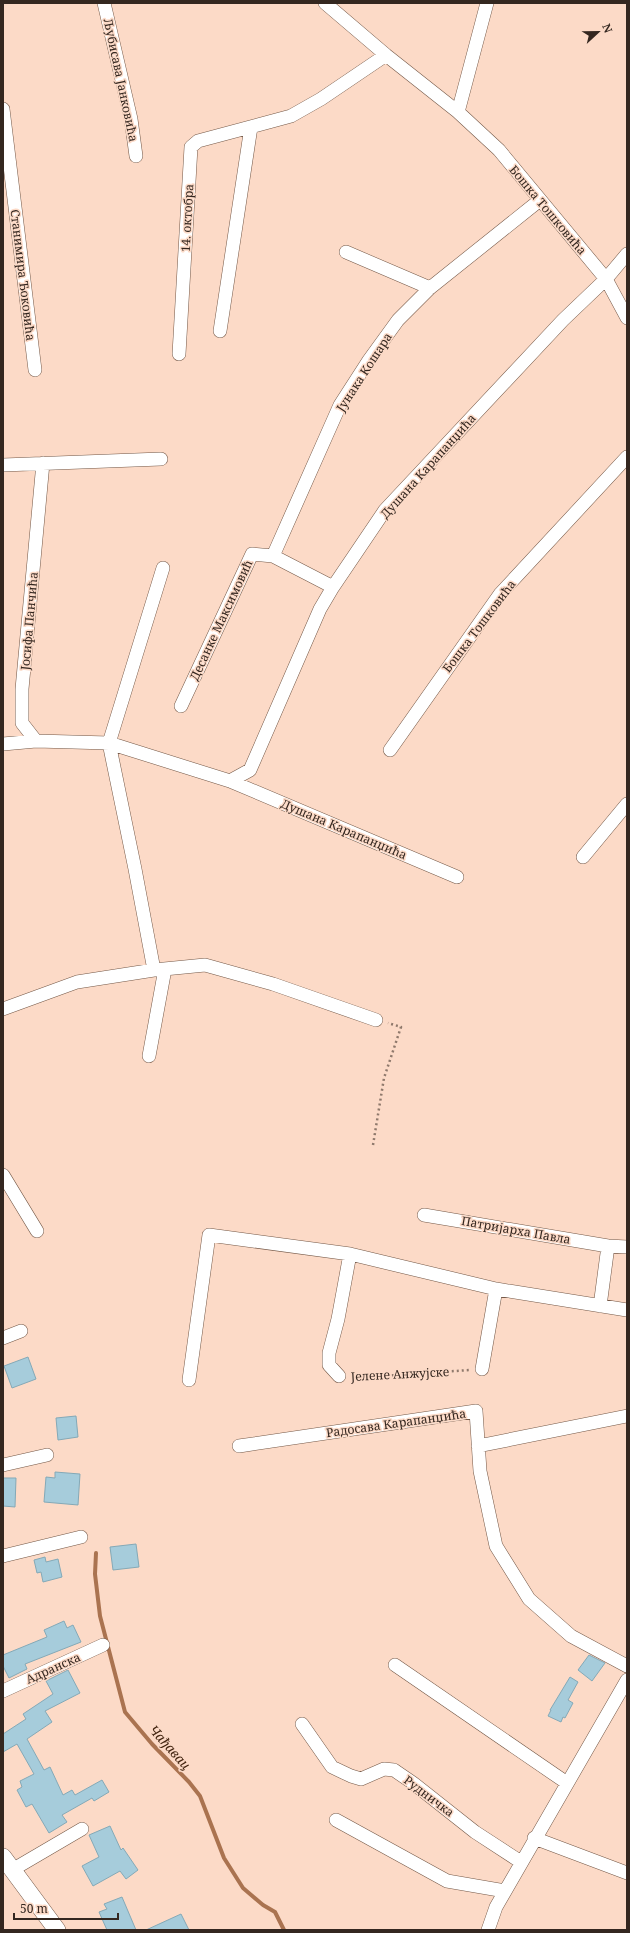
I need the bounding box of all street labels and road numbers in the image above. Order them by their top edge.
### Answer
street label: Љубисава Јанковића [100,17,142,143]
street label: Бошка Тошковића [505,162,591,259]
street label: 14. октобра [177,183,197,253]
street label: Станимира Ђоковића [7,208,40,342]
street label: Јунака Кошара [332,329,396,416]
street label: Душана Карапанџића [376,410,480,522]
street label: Десанке Максимовић [185,557,257,683]
street label: Јосифа Панчића [16,571,42,672]
street label: Бошка Тошковића [438,576,520,676]
street label: Душана Карапанџића [278,795,410,863]
street label: Патријарха Павла [460,1212,572,1248]
street label: Јелене Анжујске [349,1363,450,1385]
street label: Радосава Карапанџића [325,1405,467,1441]
street label: Адранска [23,1648,83,1688]
street label: Рудничка [400,1771,458,1821]

